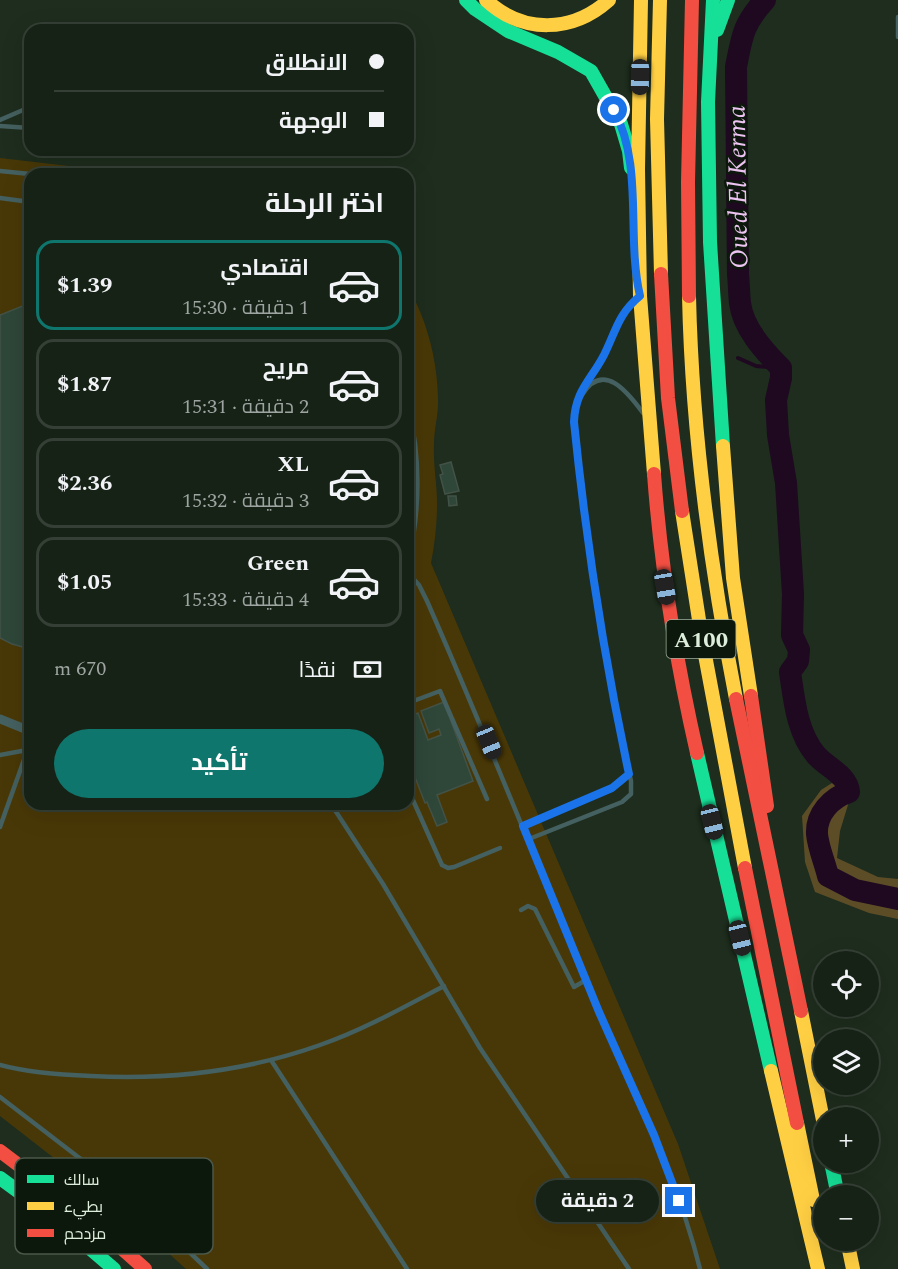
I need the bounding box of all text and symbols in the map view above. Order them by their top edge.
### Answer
text: الانطلاق [265,47,348,80]
car [631,59,649,95]
route start [600,96,627,123]
text: الوجهة [279,105,348,138]
water label: Oued El Kerma [717,105,759,269]
text: اختر الرحلة [265,183,384,225]
text: اقتصادي [220,252,309,285]
icon: car [327,258,381,312]
text: $1.39 [57,269,112,302]
text: 1 دقيقة · 15:30 [182,293,309,323]
text: مريح [263,351,309,384]
icon: car [327,357,381,411]
text: $1.87 [57,368,112,401]
text: 2 دقيقة · 15:31 [182,392,309,422]
text: XL [278,448,309,481]
icon: car [327,456,381,510]
text: $2.36 [57,467,112,500]
text: 3 دقيقة · 15:32 [182,486,309,516]
text: Green [247,547,309,580]
icon: car [327,555,381,609]
text: $1.05 [57,566,112,599]
car [653,568,677,606]
text: 4 دقيقة · 15:33 [182,585,309,615]
road number: A100 [666,620,736,658]
icon: cash [351,653,384,686]
text: 670 m [54,654,106,684]
text: نقدًا [298,654,336,687]
car [474,722,504,762]
button: تأكيد [54,729,384,798]
car [699,802,725,842]
car [727,918,753,958]
map controls [813,951,879,1251]
button: locate [813,951,879,1017]
button: layers [813,1029,879,1095]
button: + [813,1107,879,1173]
legend [15,1158,213,1254]
text: سالك [64,1168,99,1192]
callout: 2 دقيقة [535,1180,658,1222]
button: − [813,1185,879,1251]
text: 2 دقيقة [561,1186,634,1216]
route end [665,1187,692,1214]
text: بطيء [64,1195,103,1220]
text: مزدحم [64,1222,106,1246]

